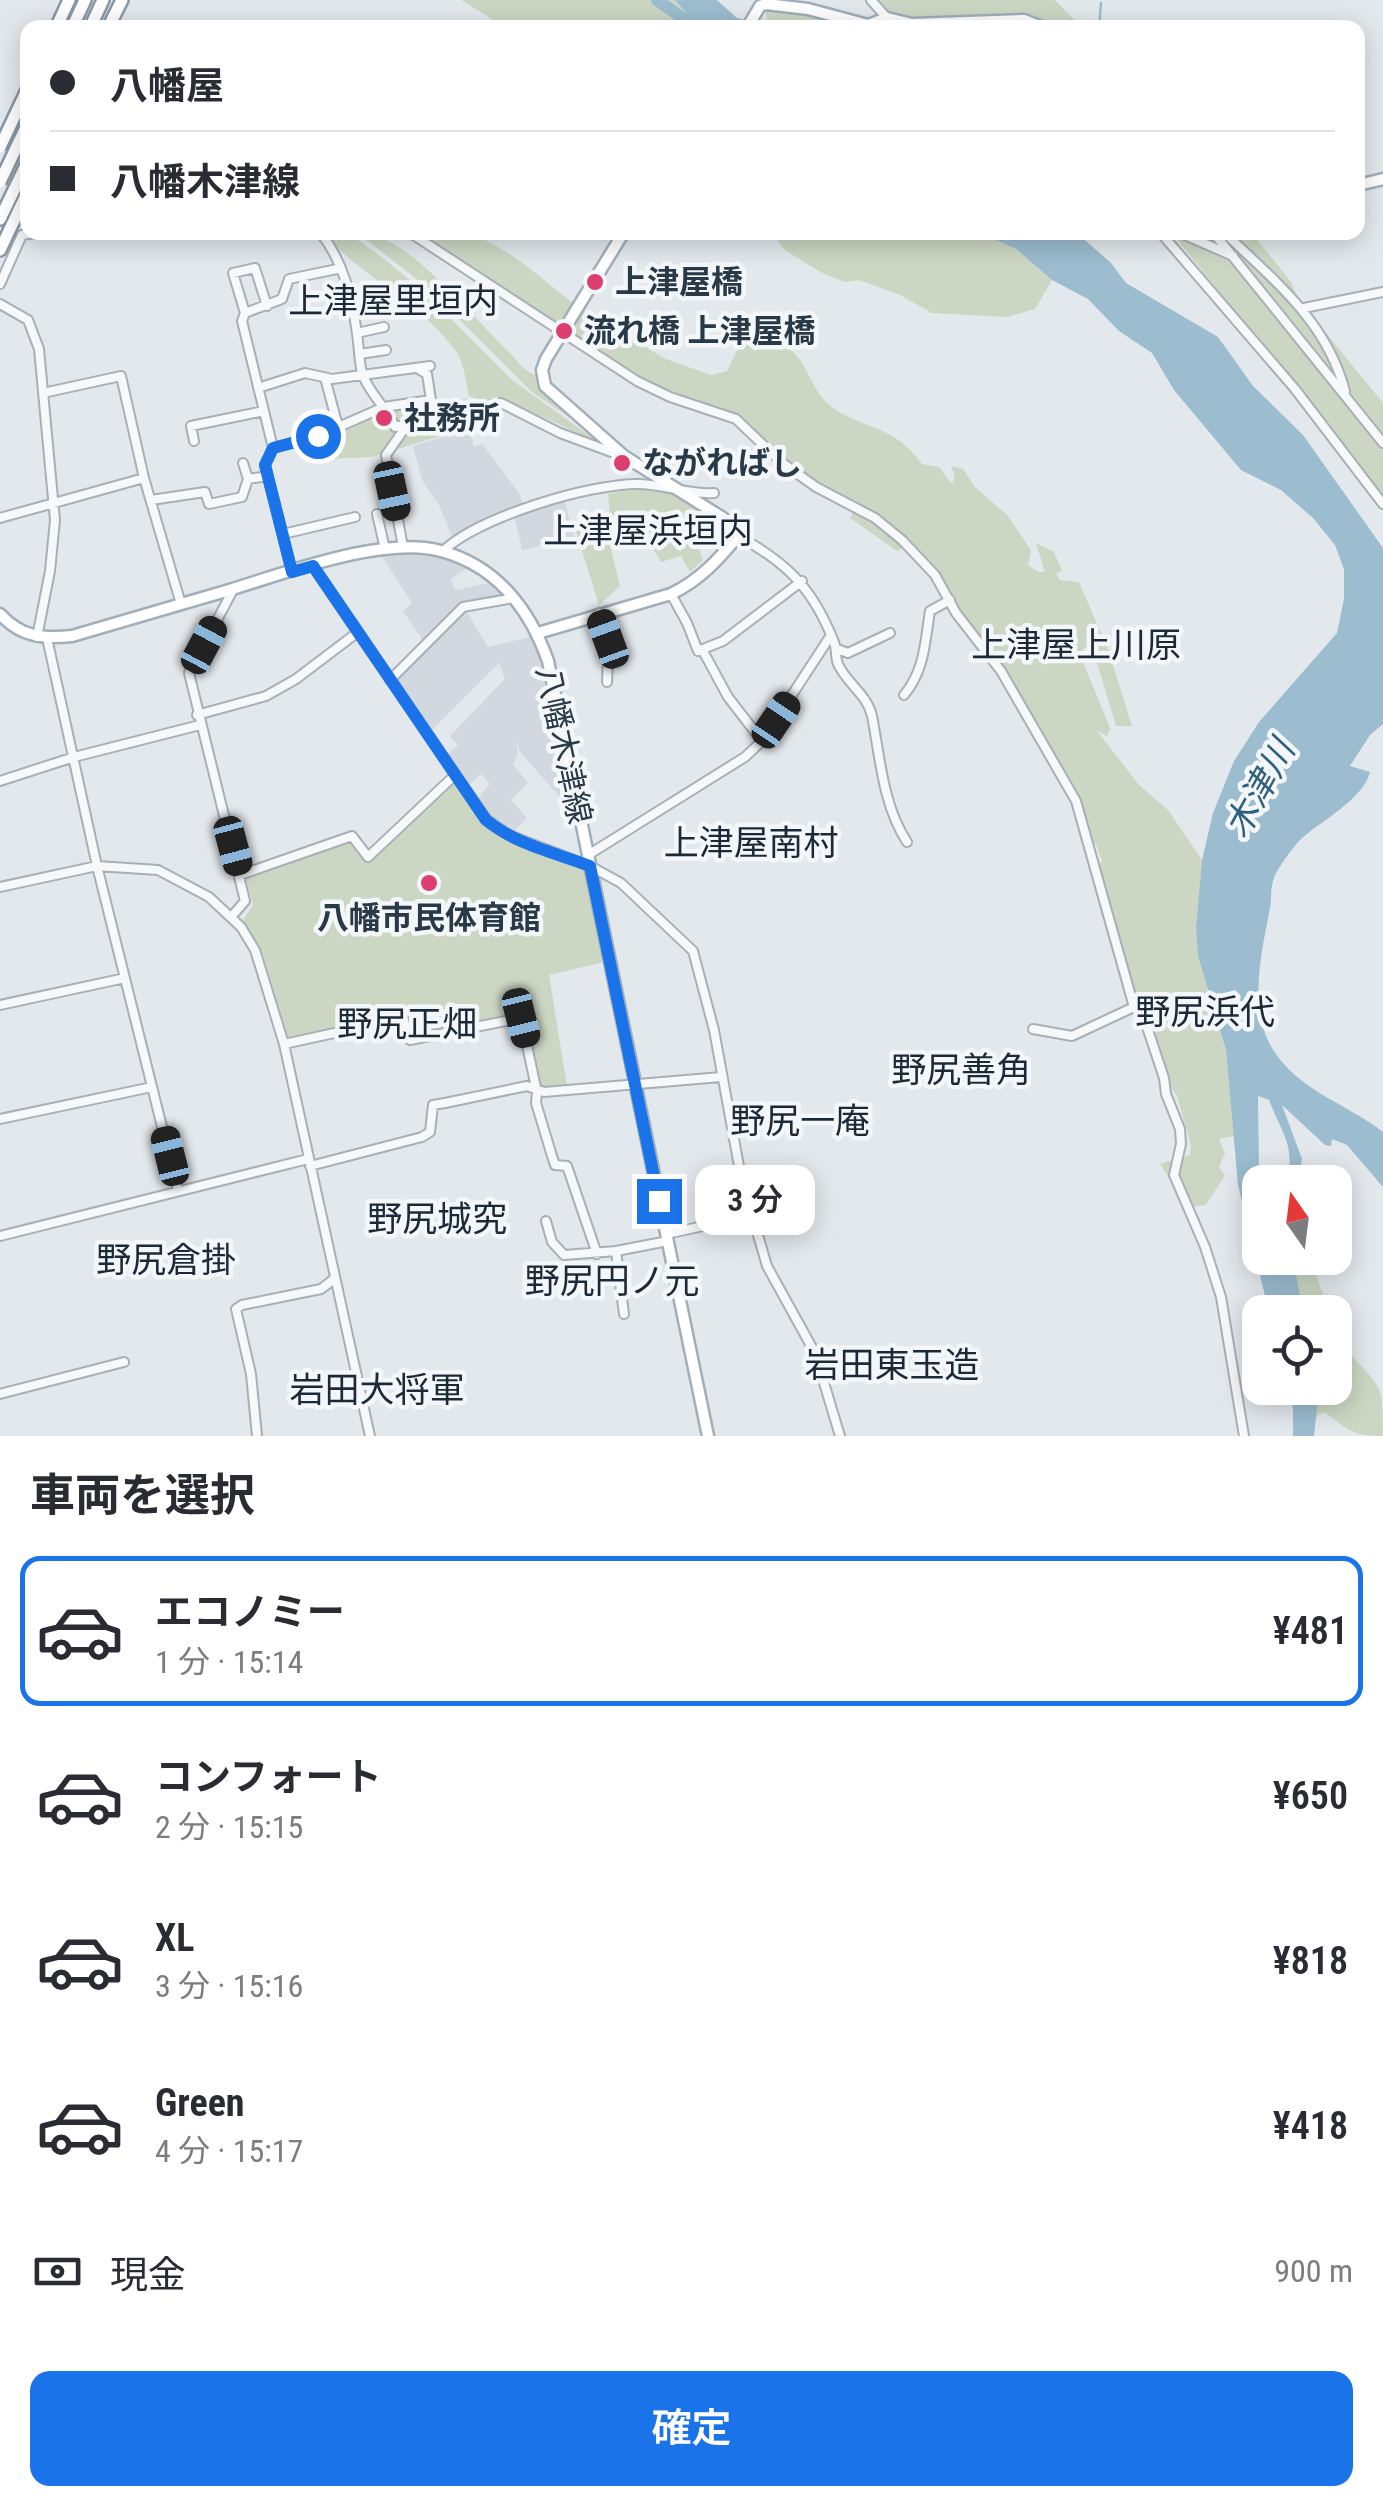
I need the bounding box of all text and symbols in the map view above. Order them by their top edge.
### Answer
text: 八幡屋 [110,64,224,108]
text: 八幡木津線 [110,160,300,204]
place label: 上津屋橋 [615,263,743,301]
marker: 上津屋橋 [584,271,606,293]
district label: 上津屋里垣内 [288,281,498,322]
place label: 流れ橋 上津屋橋 [584,312,815,350]
marker: 流れ橋 上津屋橋 [553,320,575,342]
place label: 社務所 [404,399,500,437]
marker: 社務所 [373,407,395,429]
route start [296,414,341,459]
place label: ながればし [642,444,802,482]
marker: ながればし [611,452,633,474]
car [371,459,413,523]
district label: 上津屋浜垣内 [543,511,753,552]
car [584,606,632,672]
car [177,611,231,679]
district label: 上津屋上川原 [971,625,1181,666]
street label: 八幡木津線 [529,663,599,827]
car [747,687,805,753]
water label: 木津川 [1217,730,1305,845]
car [211,813,255,879]
district label: 上津屋南村 [663,823,839,864]
marker: 八幡市民体育館 [418,872,440,894]
place label: 八幡市民体育館 [317,899,541,937]
car [499,985,543,1051]
district label: 野尻浜代 [1135,992,1275,1033]
district label: 野尻正畑 [337,1004,477,1045]
district label: 野尻善角 [891,1050,1031,1091]
district label: 野尻一庵 [730,1101,870,1142]
car [148,1123,192,1189]
north arrow [1242,1165,1352,1275]
map controls [1242,1165,1352,1405]
callout: 3 分 [694,1166,814,1236]
route end [637,1179,682,1224]
text: 3 分 [727,1181,783,1219]
district label: 野尻城究 [367,1199,507,1240]
district label: 野尻倉掛 [96,1240,236,1281]
district label: 野尻円ノ元 [524,1261,700,1302]
button: locate [1242,1295,1352,1405]
district label: 岩田東玉造 [804,1345,980,1386]
district label: 岩田大将軍 [289,1370,465,1411]
text: 車両を選択 [30,1469,255,1522]
icon: car [35,1586,125,1676]
text: エコノミー [155,1590,345,1634]
text: ¥481 [1273,1609,1348,1653]
text: 1 分 · 15:14 [155,1643,303,1681]
icon: car [35,1751,125,1841]
text: コンフォート [155,1755,382,1799]
text: ¥650 [1273,1774,1348,1818]
text: 2 分 · 15:15 [155,1808,303,1846]
icon: car [35,1916,125,2006]
text: XL [155,1916,194,1960]
text: ¥818 [1273,1939,1348,1983]
text: 3 分 · 15:16 [155,1967,303,2005]
icon: car [35,2081,125,2171]
text: Green [155,2081,245,2125]
text: ¥418 [1273,2104,1348,2148]
text: 4 分 · 15:17 [155,2132,303,2170]
icon: cash [30,2244,85,2299]
text: 900 m [1274,2252,1353,2290]
text: 現金 [110,2253,186,2297]
button: 確定 [30,2371,1353,2486]

